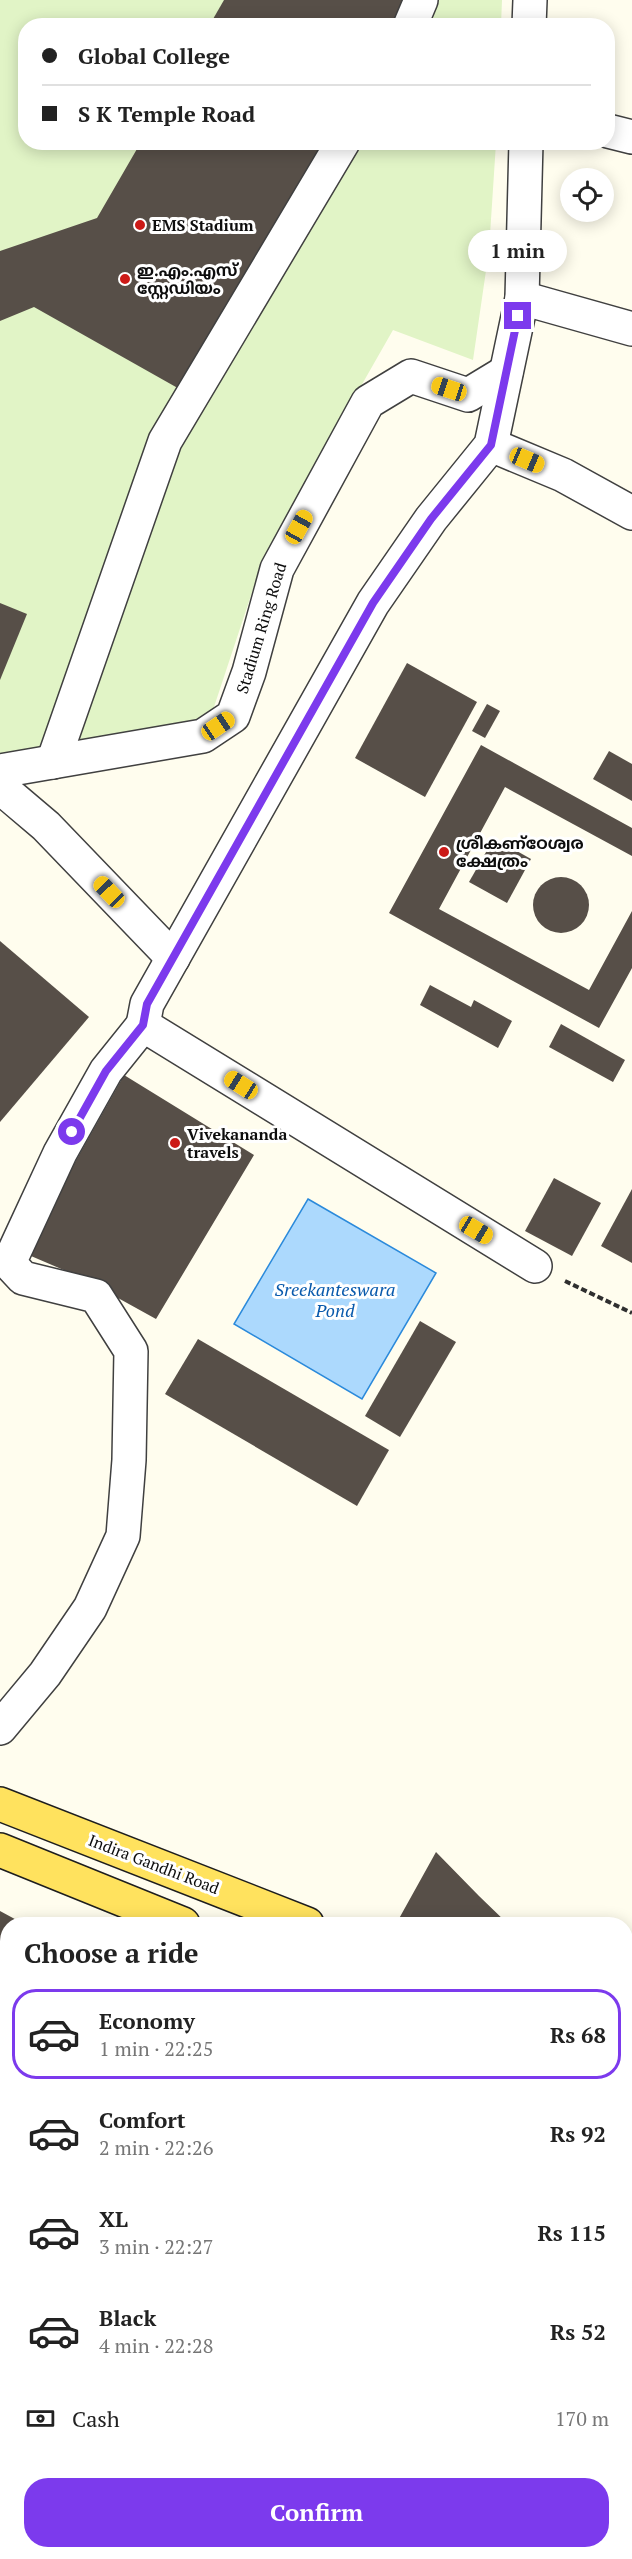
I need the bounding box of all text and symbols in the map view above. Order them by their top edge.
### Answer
text: Global College [78,41,230,70]
text: S K Temple Road [78,99,255,128]
map controls [560,168,614,222]
button: locate [560,168,614,222]
place label: EMS Stadium [152,214,254,236]
marker: EMS Stadium [133,218,147,232]
callout: 1 min [468,229,568,271]
text: 1 min [490,237,545,264]
place label: ഇ.എം.എസ് സ്റ്റേഡിയം [137,259,239,300]
marker: ഇ.എം.എസ് സ്റ്റേഡിയം [118,272,132,286]
route end [504,302,531,329]
car [429,375,469,403]
car [507,445,547,475]
car [282,507,316,547]
street label: Stadium Ring Road [231,560,291,696]
car [198,708,238,744]
place label: ശ്രീകണ്ഠേശ്വര ക്ഷേത്രം [456,832,584,872]
marker: ശ്രീകണ്ഠേശ്വര ക്ഷേത്രം [437,845,451,859]
car [90,873,128,911]
car [221,1068,261,1102]
route start [58,1118,85,1145]
place label: Vivekananda travels [187,1123,287,1163]
marker: Vivekananda travels [168,1136,182,1150]
car [456,1213,496,1247]
water label: Sreekanteswara Pond [275,1277,395,1322]
street label: Indira Gandhi Road [86,1829,223,1899]
text: Choose a ride [24,1935,199,1971]
text: Economy [99,2006,195,2035]
icon: car [27,2007,81,2061]
text: Rs 68 [550,2020,606,2049]
text: 1 min · 22:25 [99,2035,213,2062]
text: Comfort [99,2105,185,2134]
icon: car [27,2106,81,2160]
text: Rs 92 [550,2119,606,2148]
text: 2 min · 22:26 [99,2134,213,2161]
text: XL [99,2204,128,2233]
icon: car [27,2205,81,2259]
text: Rs 115 [537,2218,606,2247]
text: 3 min · 22:27 [99,2233,213,2260]
text: Black [99,2303,156,2332]
icon: car [27,2304,81,2358]
text: Rs 52 [550,2317,606,2346]
text: 4 min · 22:28 [99,2332,213,2359]
icon: cash [24,2402,57,2435]
text: Cash [72,2404,120,2433]
text: 170 m [555,2405,609,2432]
button: Confirm [24,2478,609,2547]

